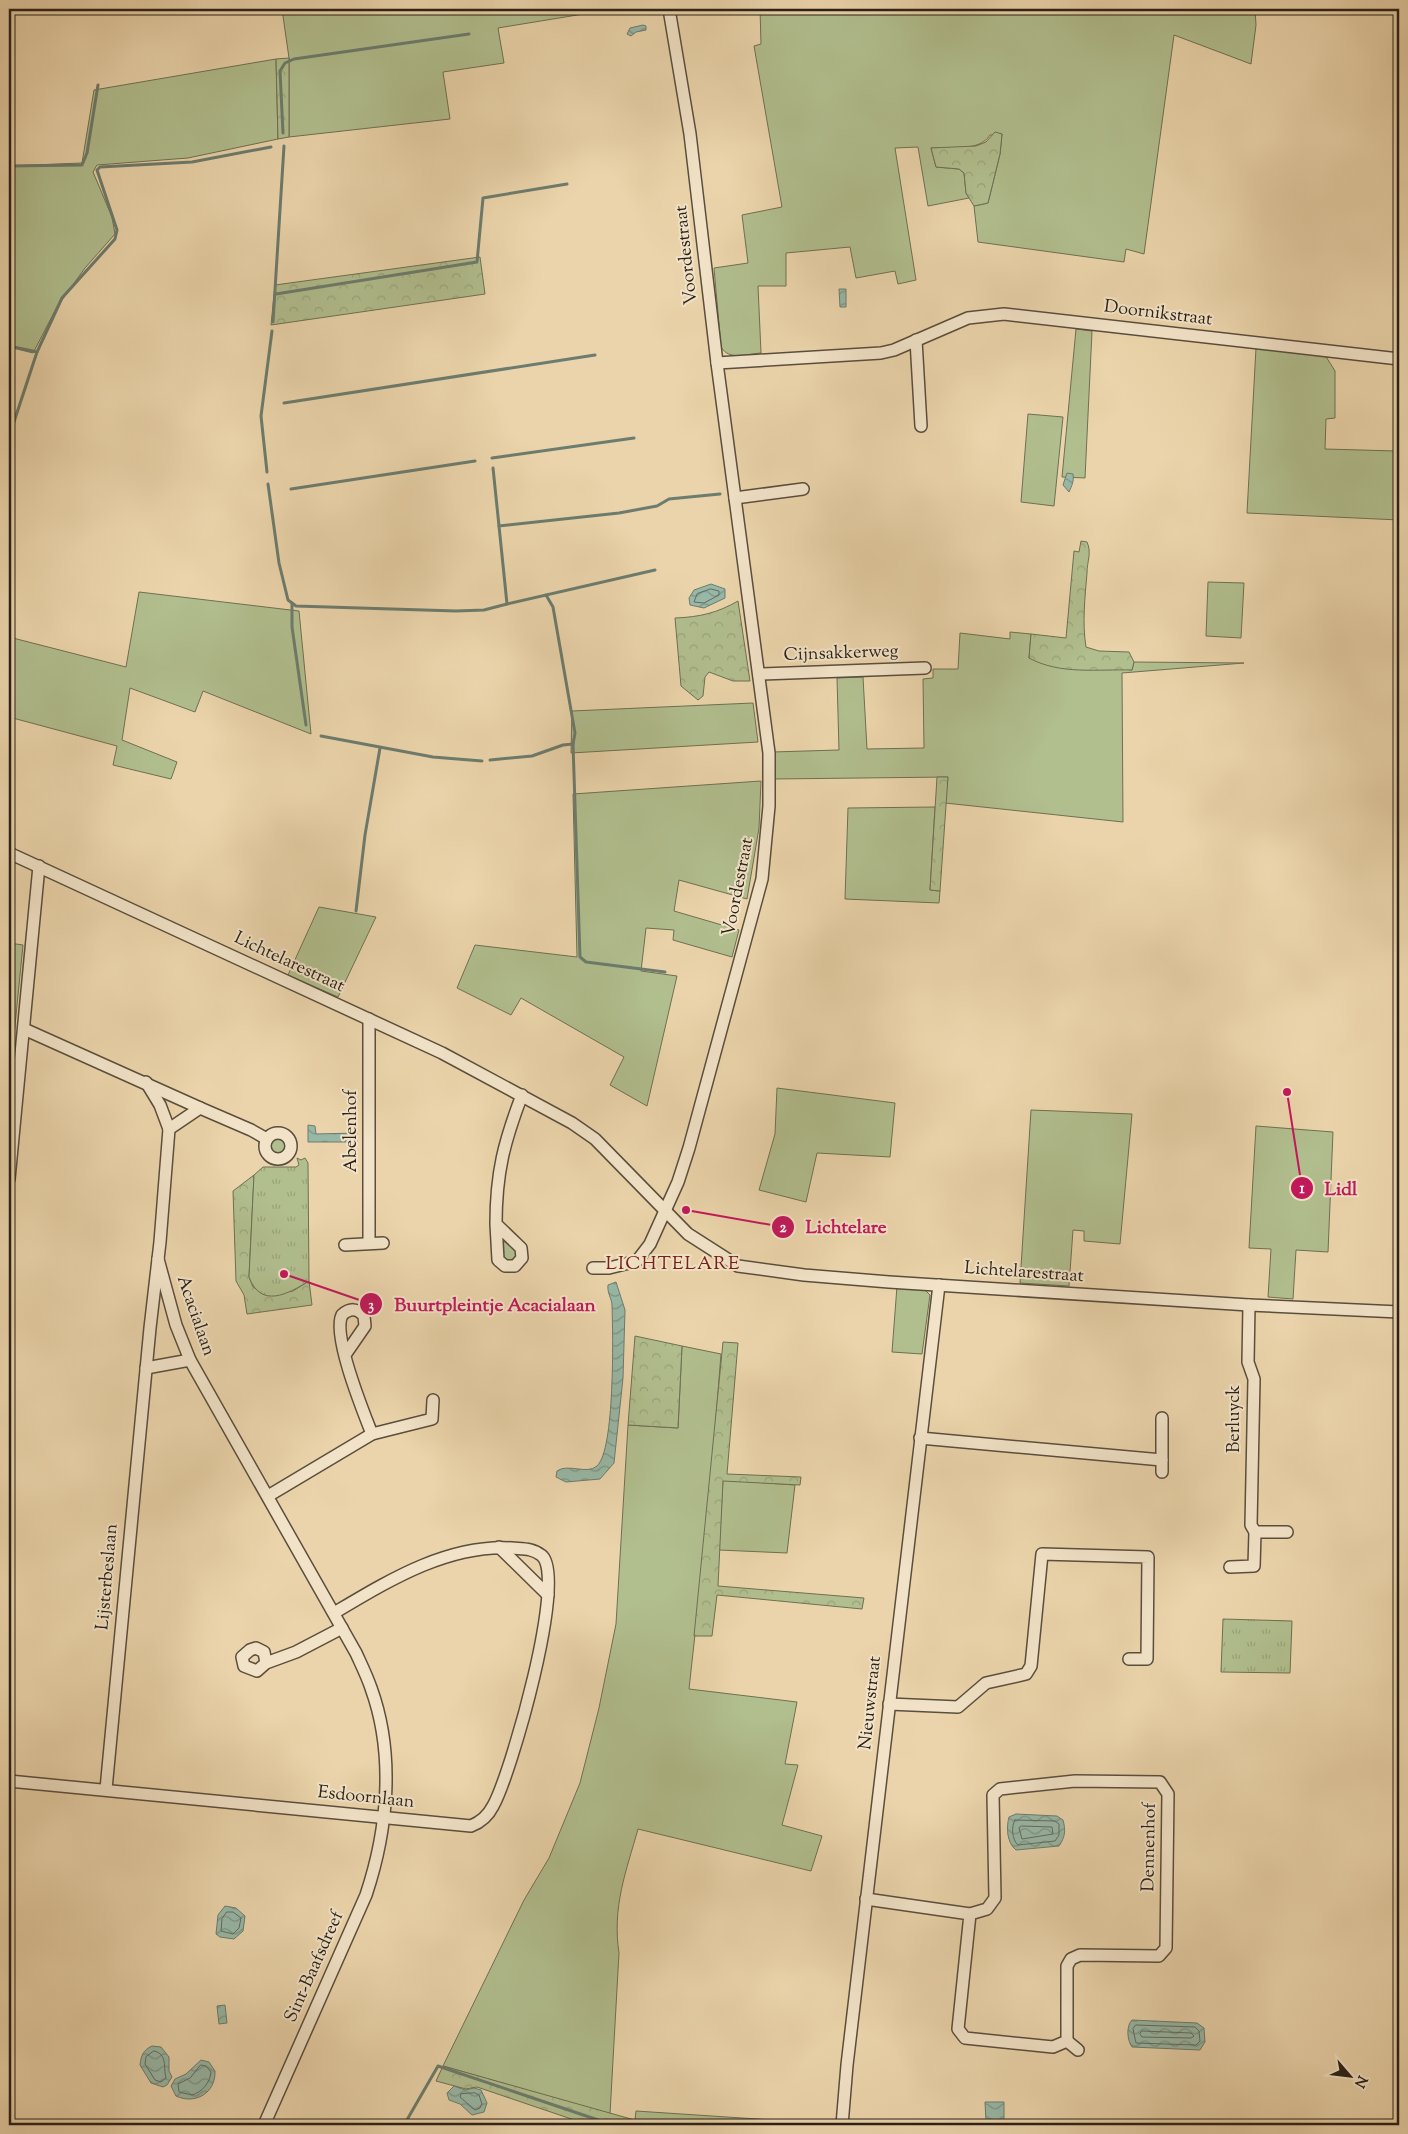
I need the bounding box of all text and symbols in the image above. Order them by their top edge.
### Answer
street label: Voordestraat [669,204,705,306]
street label: Doornikstraat [1102,294,1214,334]
street label: Cijnsakkerweg [783,639,899,669]
street label: Voordestraat [717,835,761,939]
street label: Lichtelarestraat [229,926,349,1000]
street label: Abelenhof [339,1089,365,1172]
callout: Lidl [1290,1171,1367,1205]
text: Lidl [1325,1177,1358,1204]
text: 1 [1299,1179,1305,1200]
callout: Lichtelare [770,1210,897,1244]
text: Lichtelare [805,1215,887,1242]
text: 2 [779,1218,787,1239]
district label: LICHTELARE [606,1251,740,1278]
street label: Lichtelarestraat [963,1256,1085,1290]
street label: Acacialaan [169,1272,221,1360]
callout: Buurtpleintje Acacialaan [359,1287,605,1321]
text: Buurtpleintje Acacialaan [394,1293,596,1320]
text: 3 [368,1296,374,1317]
street label: Berluyck [1222,1385,1248,1453]
street label: Lijsterbeslaan [90,1522,126,1631]
street label: Nieuwstraat [853,1655,889,1751]
street label: Esdoornlaan [316,1780,416,1816]
street label: Dennenhof [1136,1801,1164,1892]
street label: Sint-Baafsdreef [279,1906,352,2027]
north arrow [1326,2052,1376,2102]
text: N [1348,2072,1371,2091]

